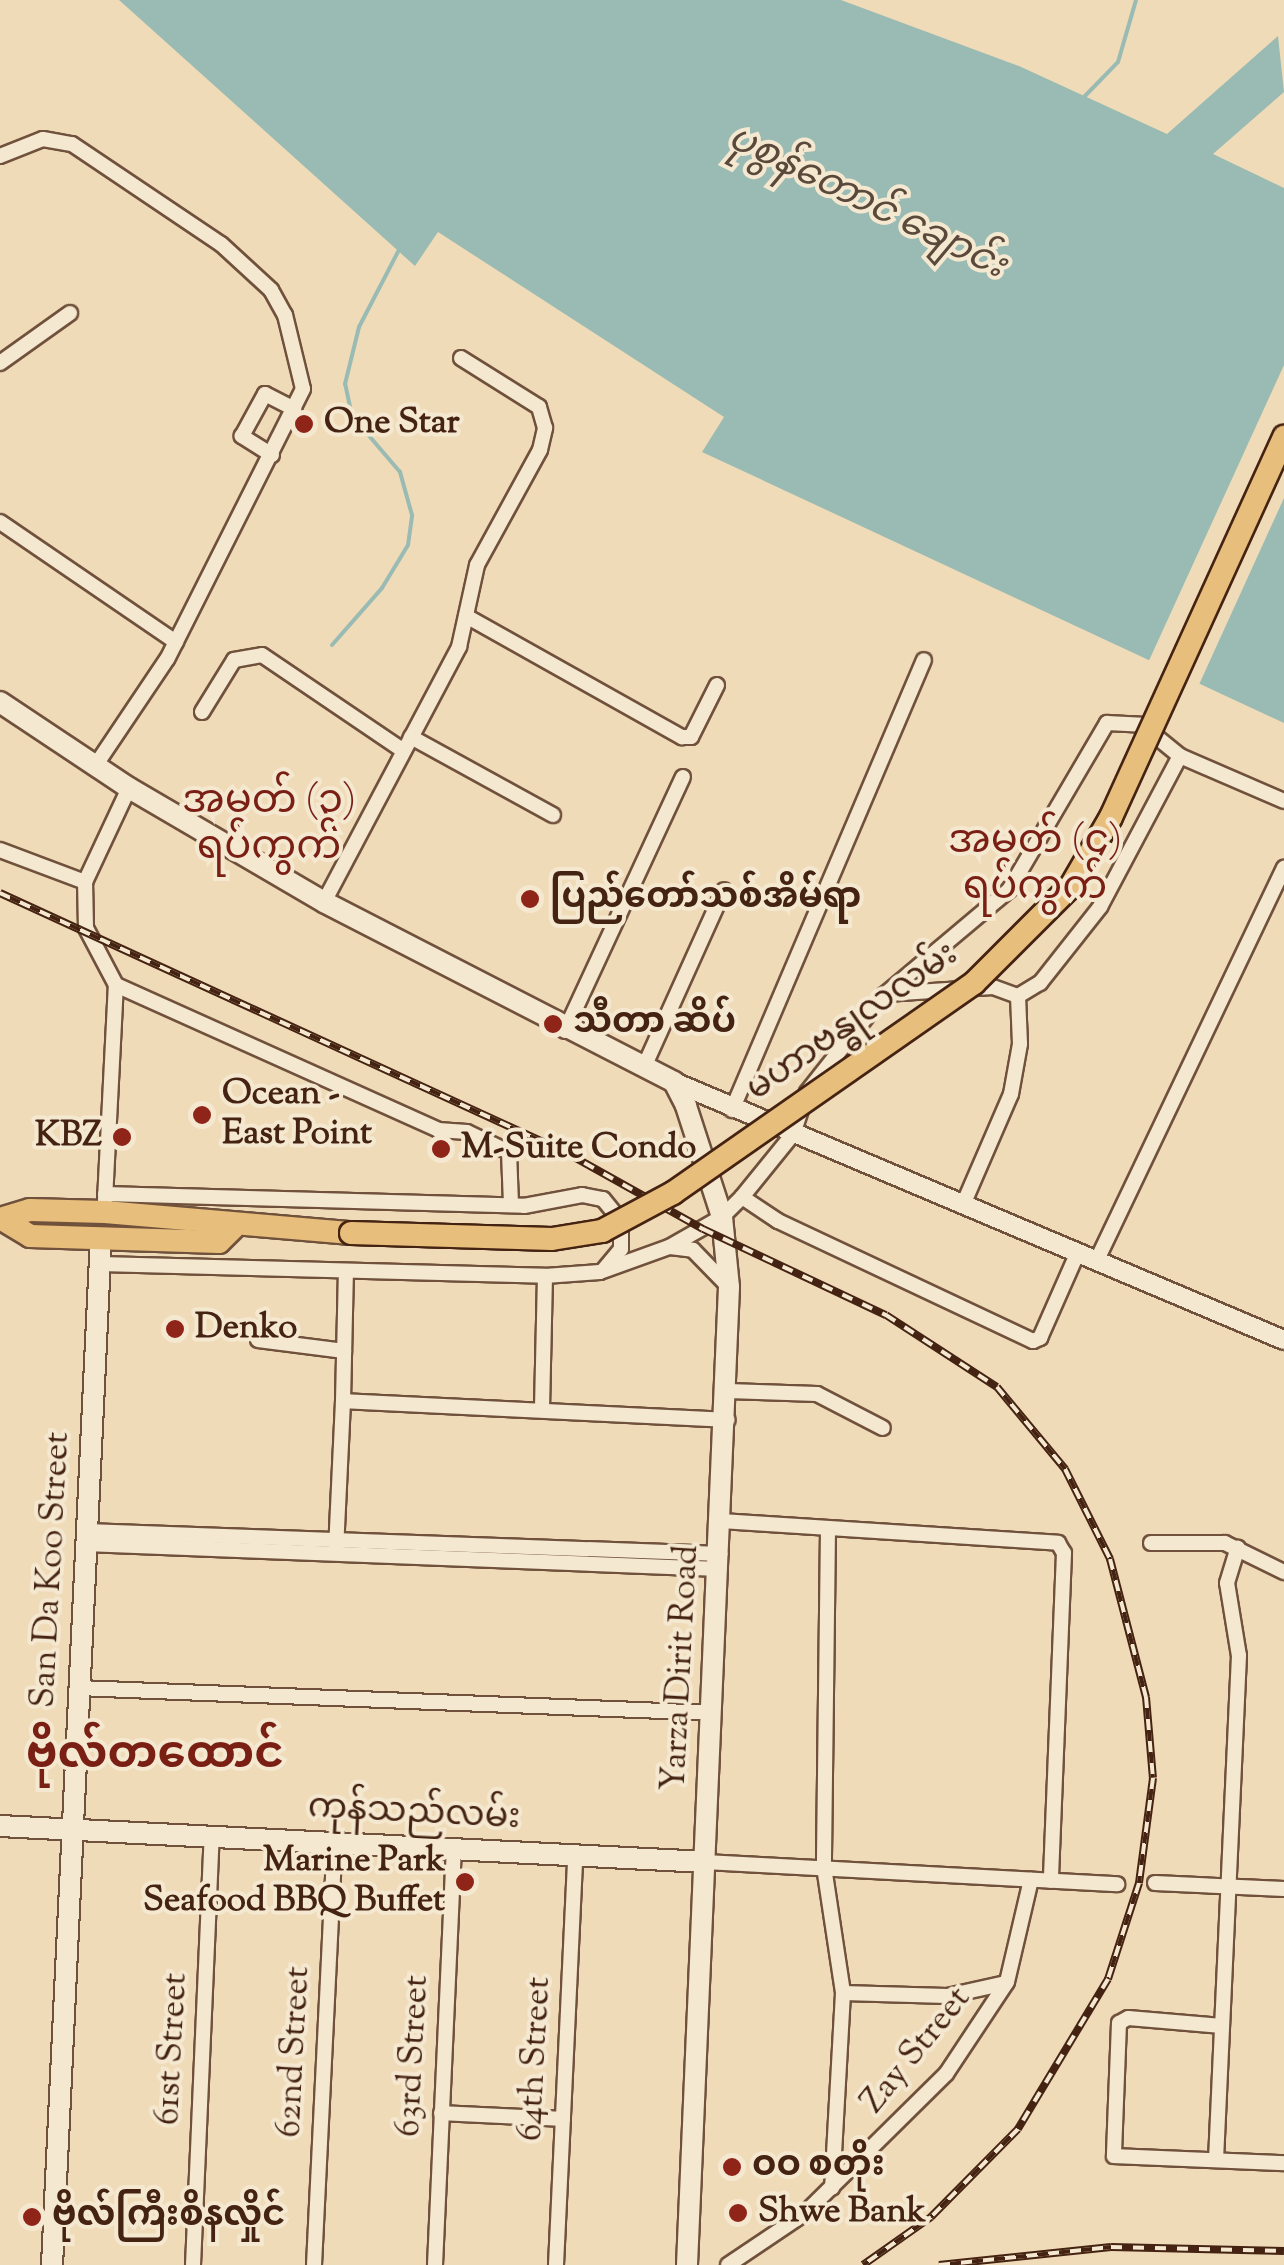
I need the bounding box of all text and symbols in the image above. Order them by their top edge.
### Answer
water label: ပုစွန်တောင် ချောင်း [720,117,1012,291]
place label: One Star [324,403,460,445]
marker: One Star [293,413,315,435]
district label: အမှတ် (၃) ရပ်ကွက် [182,779,356,873]
district label: အမှတ် (၄) ရပ်ကွက် [948,819,1122,913]
place label: ပြည်တော်သစ်အိမ််ရာ [550,878,861,920]
marker: ပြည်တော်သစ်အိမ််ရာ [519,888,541,910]
street label: မဟာဗန္ဓုလလမ်း [739,935,967,1111]
place label: သီတာ ဆိပ် [573,1003,736,1045]
marker: သီတာ ဆိပ် [542,1013,564,1035]
place label: Ocean - East Point [222,1074,372,1156]
marker: Ocean - East Point [191,1104,213,1126]
place label: KBZ [35,1116,102,1158]
marker: KBZ [111,1126,133,1148]
place label: M-Suite Condo [461,1128,696,1170]
marker: M-Suite Condo [430,1138,452,1160]
place label: Denko [195,1308,297,1350]
marker: Denko [164,1318,186,1340]
street label: San Da Koo Street [24,1431,80,1709]
street label: Yarza Dirit Road [655,1544,709,1792]
district label: ဗိုလ်တထောင် [26,1730,284,1784]
street label: ကုန်သည်လမ်း [307,1787,521,1841]
place label: Marine Park Seafood BBQ Buffet [143,1841,445,1923]
marker: Marine Park Seafood BBQ Buffet [454,1871,476,1893]
street label: 62nd Street [270,1965,320,2139]
street label: 61st Street [148,1972,198,2126]
street label: 63rd Street [389,1974,439,2138]
street label: 64th Street [511,1976,561,2142]
street label: Zay Street [853,1979,981,2123]
place label: ဝဝ စတိုး [752,2146,885,2188]
marker: ဝဝ စတိုး [721,2156,743,2178]
place label: Shwe Bank [758,2192,926,2234]
place label: ဗိုလ်ကြီးစိနလှိုင် [52,2196,285,2238]
marker: Shwe Bank [727,2202,749,2224]
marker: ဗိုလ်ကြီးစိနလှိုင် [21,2206,43,2228]

